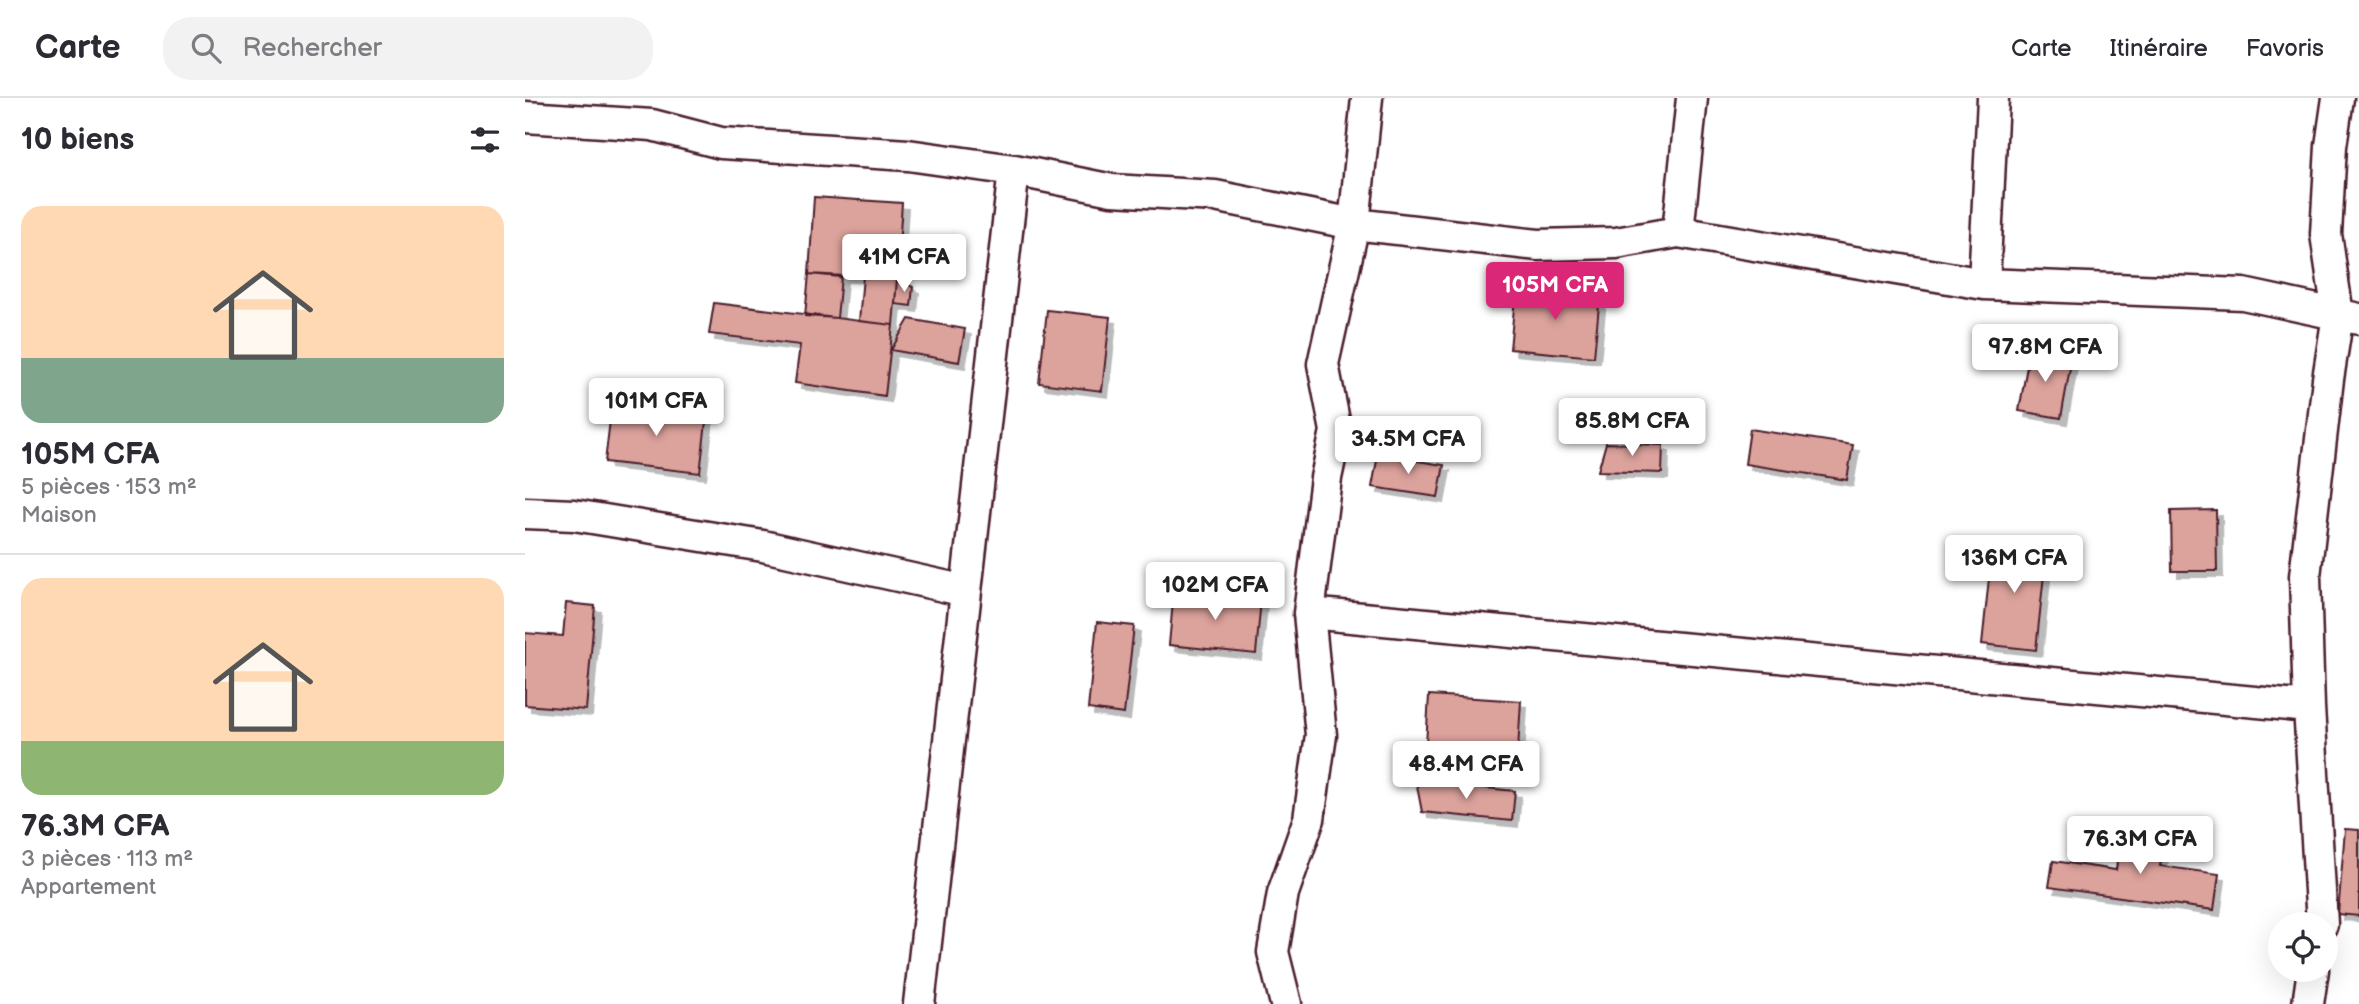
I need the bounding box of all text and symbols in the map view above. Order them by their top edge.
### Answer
search box [163,17,653,80]
text: Carte [35,28,121,68]
icon: search [187,29,225,67]
text: Rechercher [243,33,382,64]
text: Carte [2011,34,2072,63]
text: Itinéraire [2110,34,2208,63]
text: Favoris [2246,34,2324,63]
icon: filters [466,121,504,159]
text: 10 biens [21,122,134,158]
pin: 41M CFA [839,234,969,294]
text: 41M CFA [858,243,950,271]
icon: home [200,252,326,378]
pin: 105M CFA [1483,262,1627,322]
text: 105M CFA [1502,271,1608,299]
pin: 97.8M CFA [1965,324,2125,384]
text: 97.8M CFA [1988,333,2102,361]
pin: 101M CFA [584,378,728,438]
text: 101M CFA [605,387,707,415]
pin: 85.8M CFA [1552,398,1712,458]
text: 85.8M CFA [1575,407,1689,435]
pin: 34.5M CFA [1328,416,1488,476]
text: 34.5M CFA [1351,425,1465,453]
text: 105M CFA [21,437,159,473]
text: 5 pièces · 153 m² [21,473,197,501]
text: Maison [21,501,97,529]
pin: 136M CFA [1942,536,2086,595]
text: 136M CFA [1961,544,2067,572]
pin: 102M CFA [1143,562,1287,622]
text: 102M CFA [1162,571,1268,599]
icon: home [200,624,326,750]
pin: 48.4M CFA [1386,742,1546,801]
text: 48.4M CFA [1409,750,1523,778]
text: 76.3M CFA [21,809,169,845]
pin: 76.3M CFA [2060,816,2220,876]
text: 76.3M CFA [2083,825,2197,853]
text: 3 pièces · 113 m² [21,845,193,873]
text: Appartement [21,873,156,901]
map controls [2268,912,2338,982]
button: locate [2268,912,2338,982]

